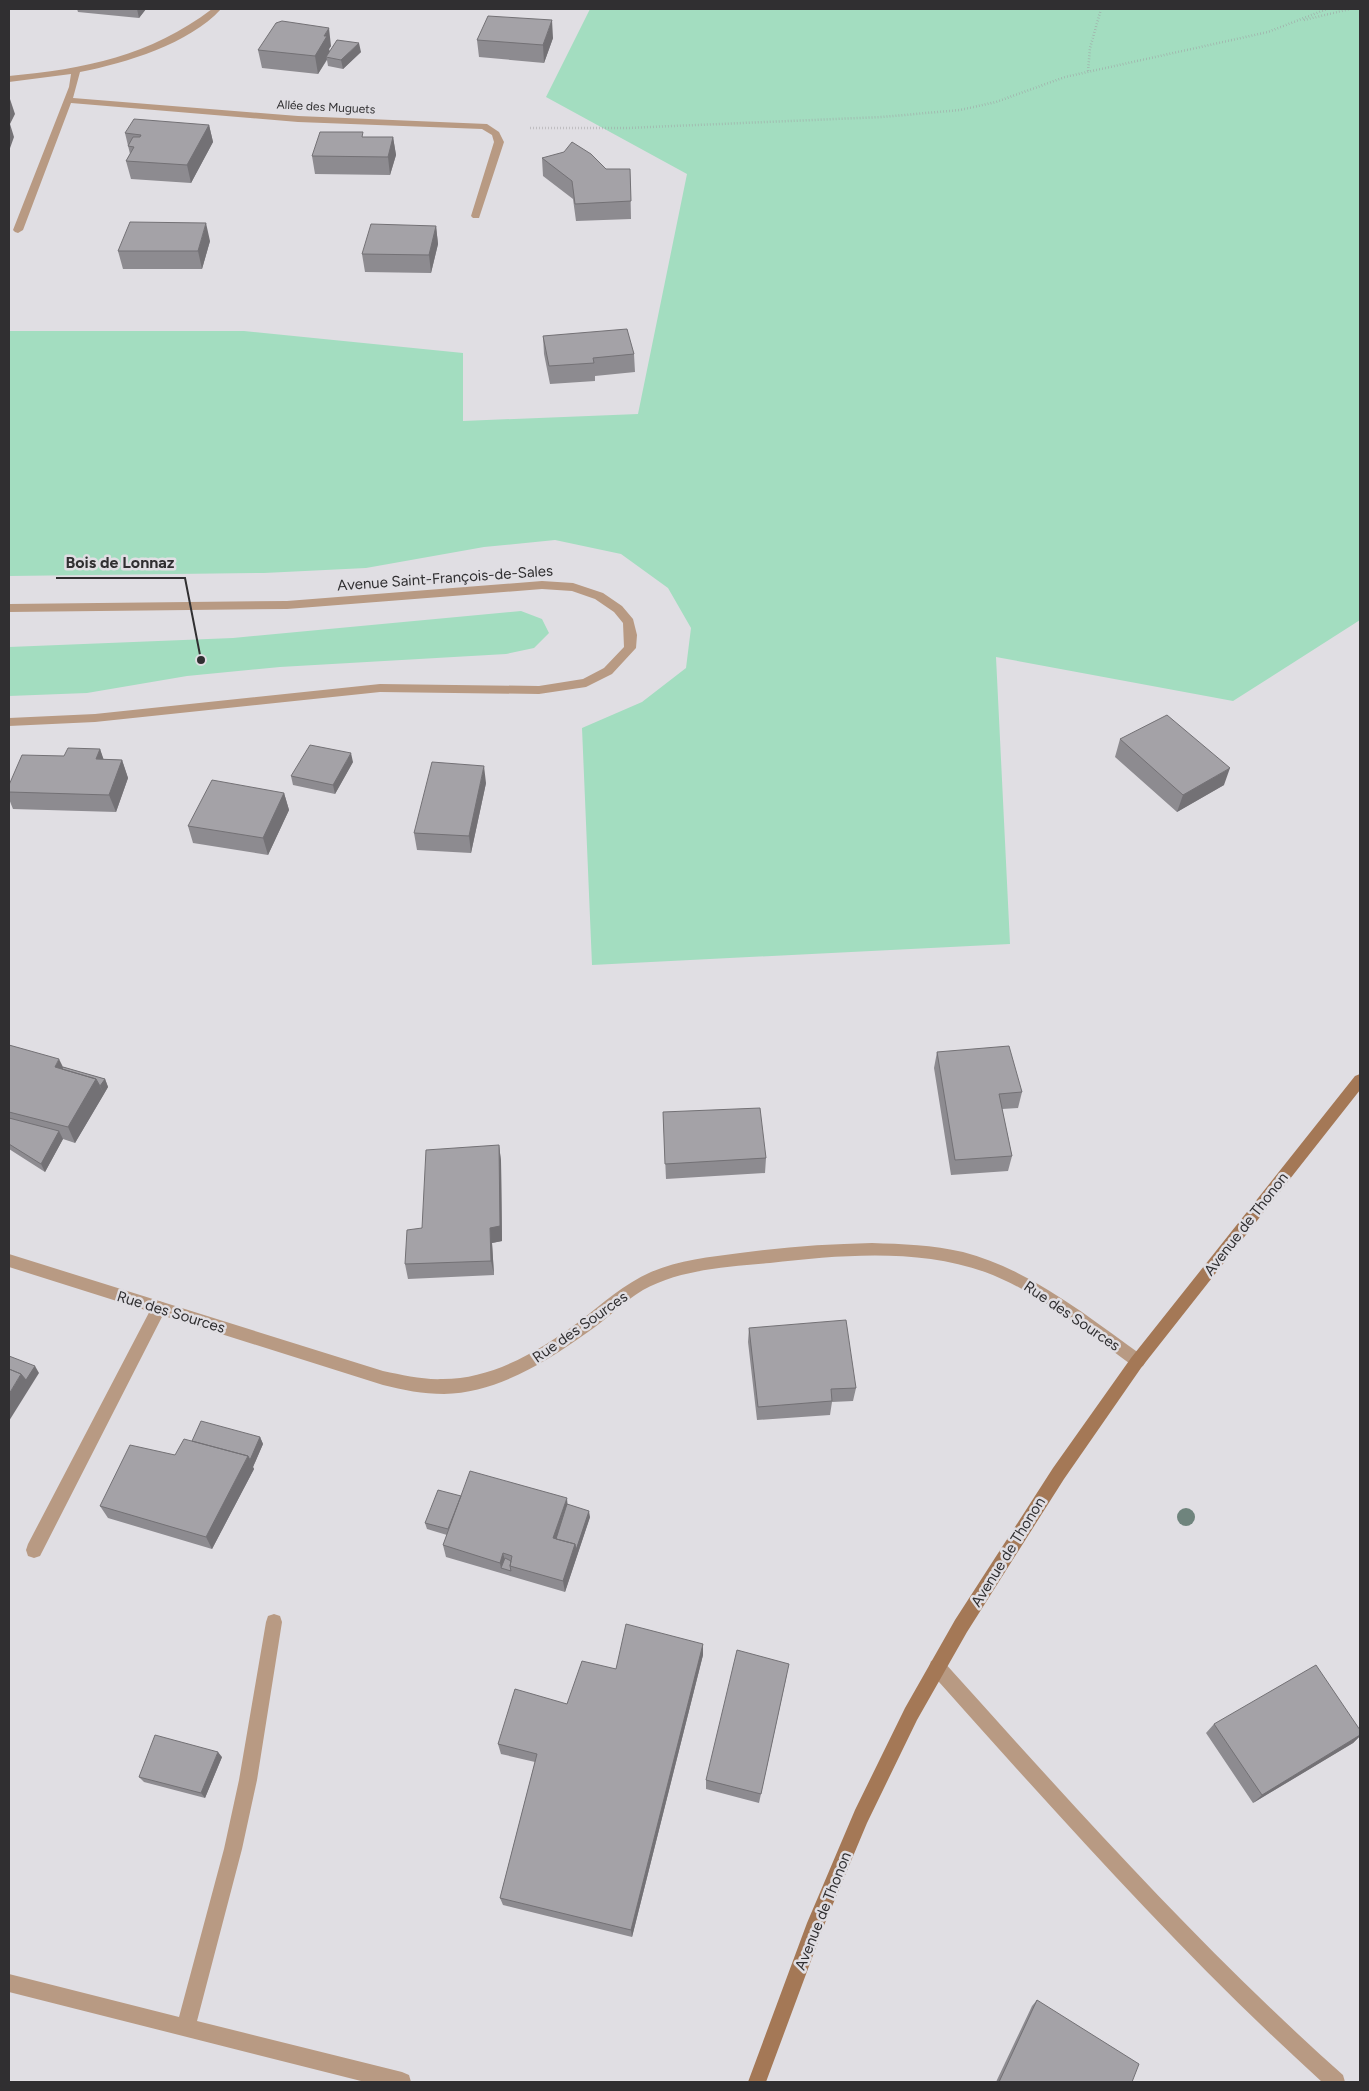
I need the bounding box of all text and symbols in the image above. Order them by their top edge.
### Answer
street label: Allée des Muguets [276,97,376,117]
callout: Bois de Lonnaz [56,547,185,578]
text: Bois de Lonnaz [66,553,175,572]
street label: Avenue Saint-François-de-Sales [336,561,554,595]
street label: Avenue de Thonon [1200,1169,1292,1279]
street label: Rue des Sources [1021,1277,1123,1355]
street label: Rue des Sources [115,1287,227,1337]
street label: Rue des Sources [529,1288,631,1366]
street label: Avenue de Thonon [967,1494,1049,1610]
street label: Avenue de Thonon [791,1849,855,1973]

